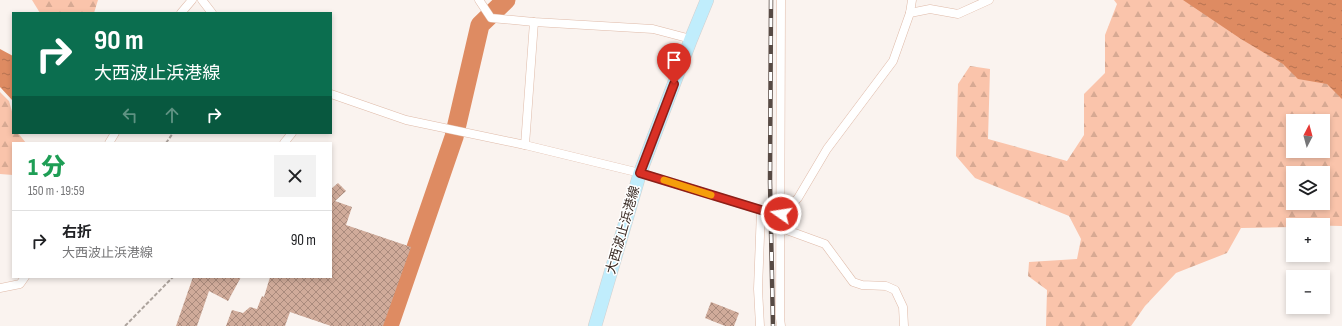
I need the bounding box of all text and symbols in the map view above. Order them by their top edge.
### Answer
text: 90 m [94,24,144,57]
icon: right [28,28,80,80]
pin [657,43,691,84]
icon: arrive [663,49,685,71]
text: 大西波止浜港線 [94,63,220,84]
icon: left [119,104,141,126]
icon: ahead [161,104,183,126]
icon: right [203,104,225,126]
north arrow [1286,114,1330,158]
map controls [1286,114,1330,314]
text: 1 分 [28,153,66,182]
button: close [274,155,316,197]
button: layers [1286,166,1330,210]
text: 150 m · 19:59 [28,183,84,199]
street label: 大西波止浜港線 [603,184,643,276]
position arrow [760,193,802,235]
button: + [1286,218,1330,262]
text: 右折 [62,223,92,242]
icon: right [28,230,50,252]
text: 90 m [291,231,316,250]
text: 大西波止浜港線 [62,245,153,261]
button: − [1286,270,1330,314]

